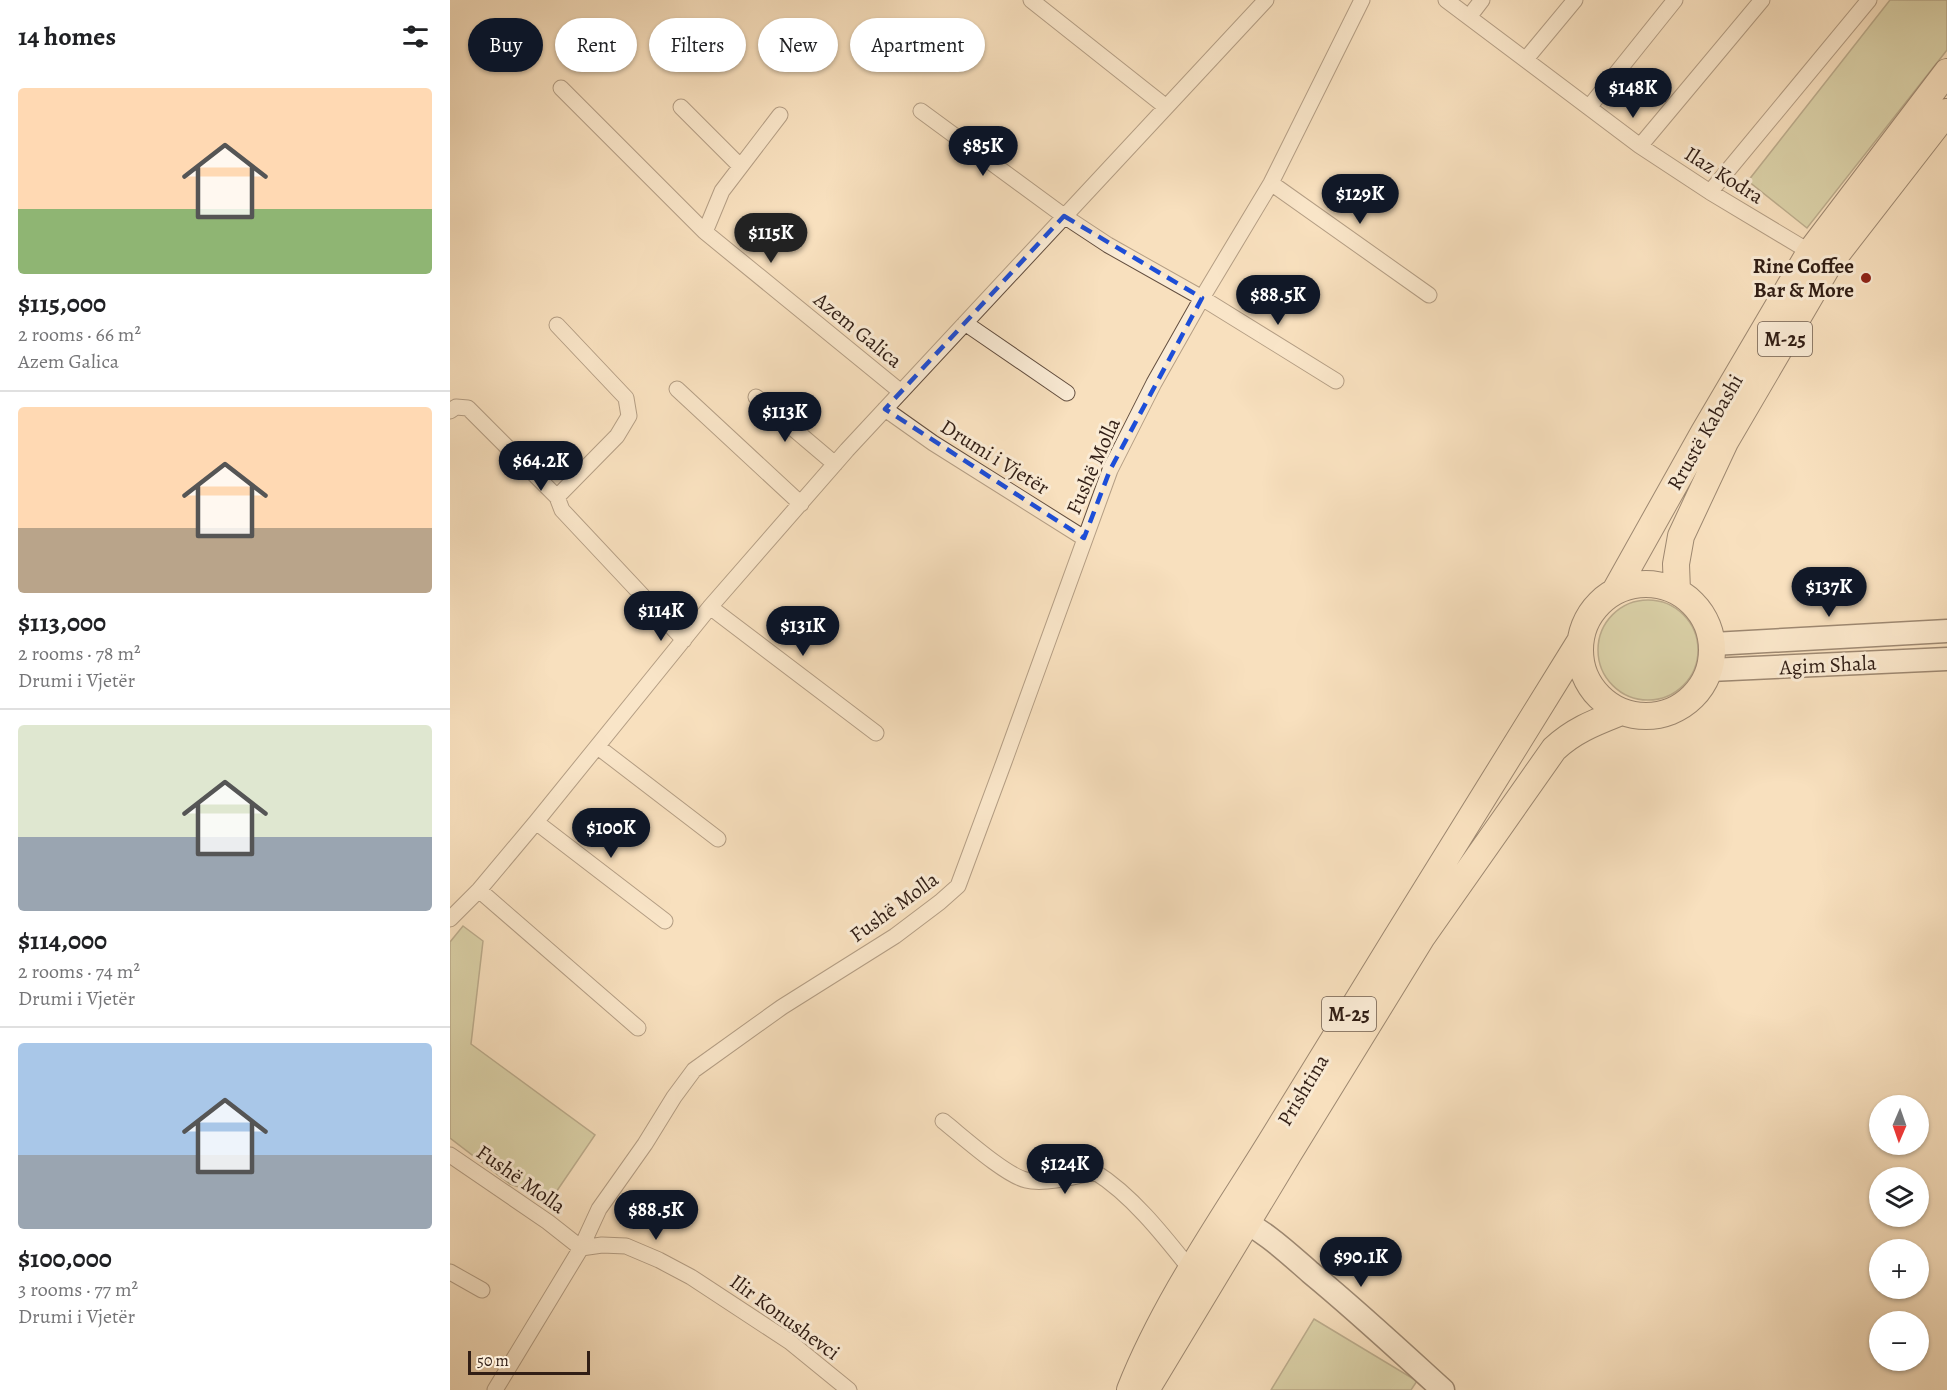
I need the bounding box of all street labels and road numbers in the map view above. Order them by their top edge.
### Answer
street label: Ilaz Kodra [1679,140,1769,210]
street label: Azem Galica [807,285,908,374]
road number: M-25 [1758,322,1812,356]
street label: Rrustë Kabashi [1660,369,1750,495]
street label: Drumi i Vjetër [935,413,1055,501]
street label: Fushë Molla [1059,413,1127,519]
street label: Agim Shala [1778,648,1877,682]
street label: Fushë Molla [844,865,944,949]
road number: M-25 [1322,997,1376,1031]
street label: Prishtina [1271,1049,1335,1131]
street label: Fushë Molla [471,1138,571,1220]
street label: Ilir Konushevci [724,1268,846,1366]

